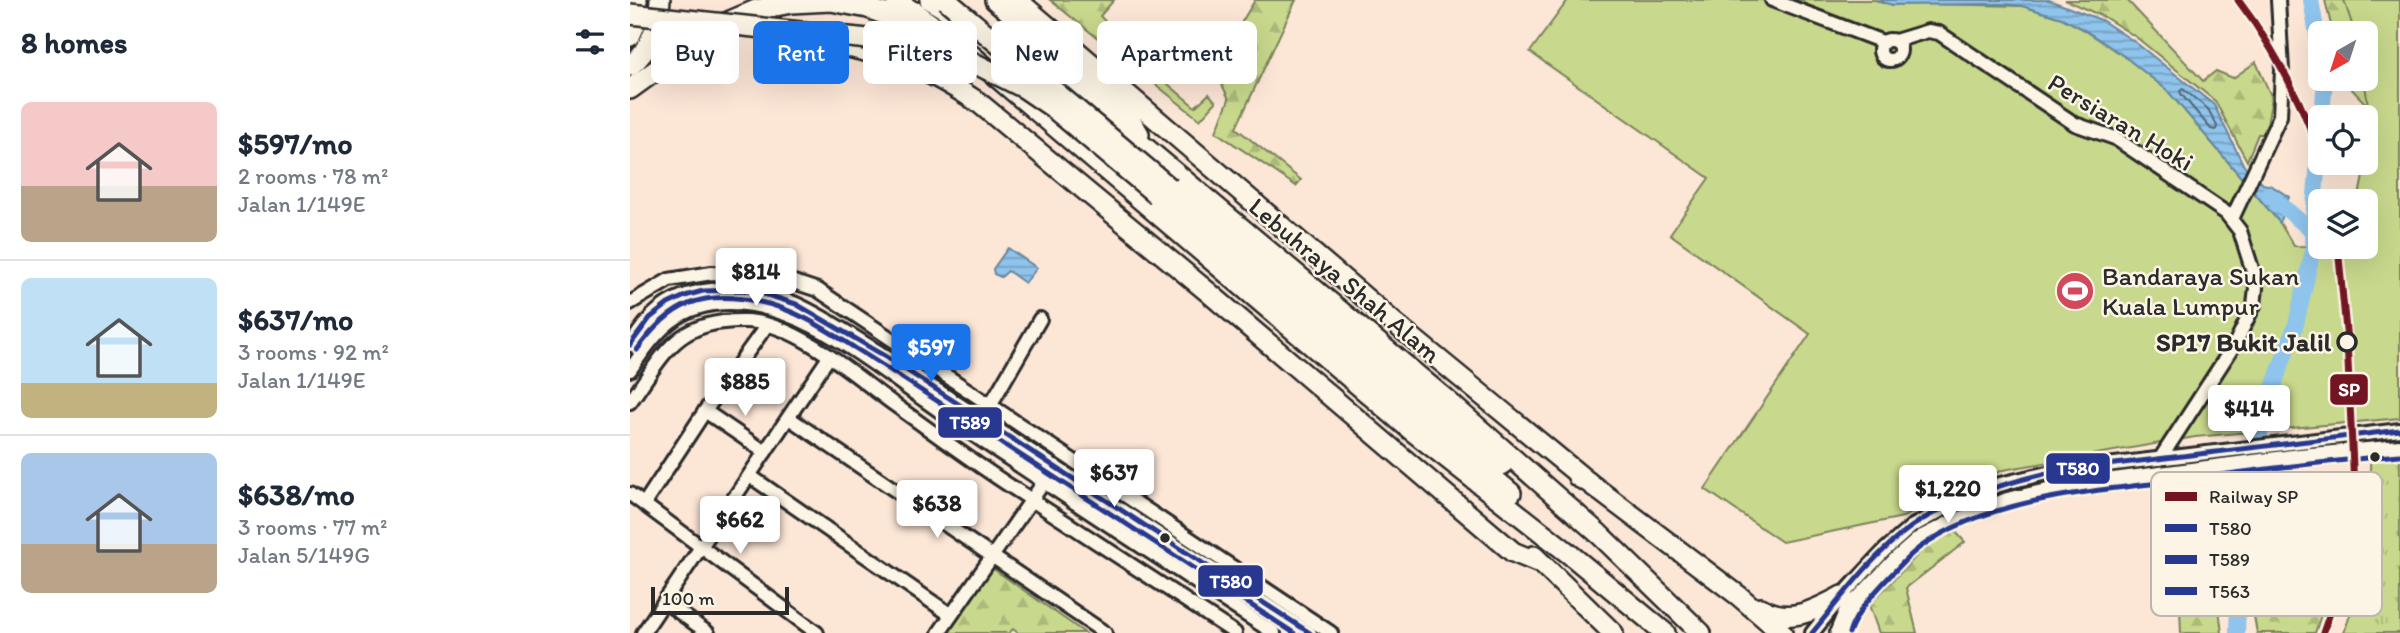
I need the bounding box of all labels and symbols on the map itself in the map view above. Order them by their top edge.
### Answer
north arrow [2308,21,2378,91]
street label: Persiaran Hoki [2042,66,2200,178]
street label: Lebuhraya Shah Alam [1243,190,1447,370]
pin: $814 [715,248,797,308]
place label: Bandaraya Sukan Kuala Lumpur [2102,260,2300,322]
sports icon: Bandaraya Sukan Kuala Lumpur [2054,270,2096,312]
pin: $597 [890,324,972,384]
place label: SP17 Bukit Jalil [2156,326,2332,358]
marker: SP17 Bukit Jalil [2337,332,2357,352]
pin: $885 [704,358,786,418]
line badge: SP [2329,373,2369,406]
text: SP [2338,378,2360,401]
pin: $414 [2208,386,2290,445]
line badge: T589 [937,406,1003,439]
text: T589 [949,411,991,434]
pin: $637 [1073,449,1155,509]
unlabelled marker [2368,450,2382,464]
line badge: T580 [2045,452,2111,485]
text: T580 [2056,457,2100,480]
pin: $1,220 [1891,466,2005,525]
legend [2151,472,2382,616]
pin: $638 [896,480,978,540]
text: Railway SP [2209,485,2298,508]
pin: $662 [699,496,781,556]
text: T580 [2209,517,2252,540]
unlabelled marker [1158,531,1172,545]
text: T589 [2209,548,2250,571]
line badge: T580 [1197,564,1264,598]
text: T580 [1209,570,1253,593]
text: T563 [2209,580,2250,603]
scale bar [651,584,789,616]

